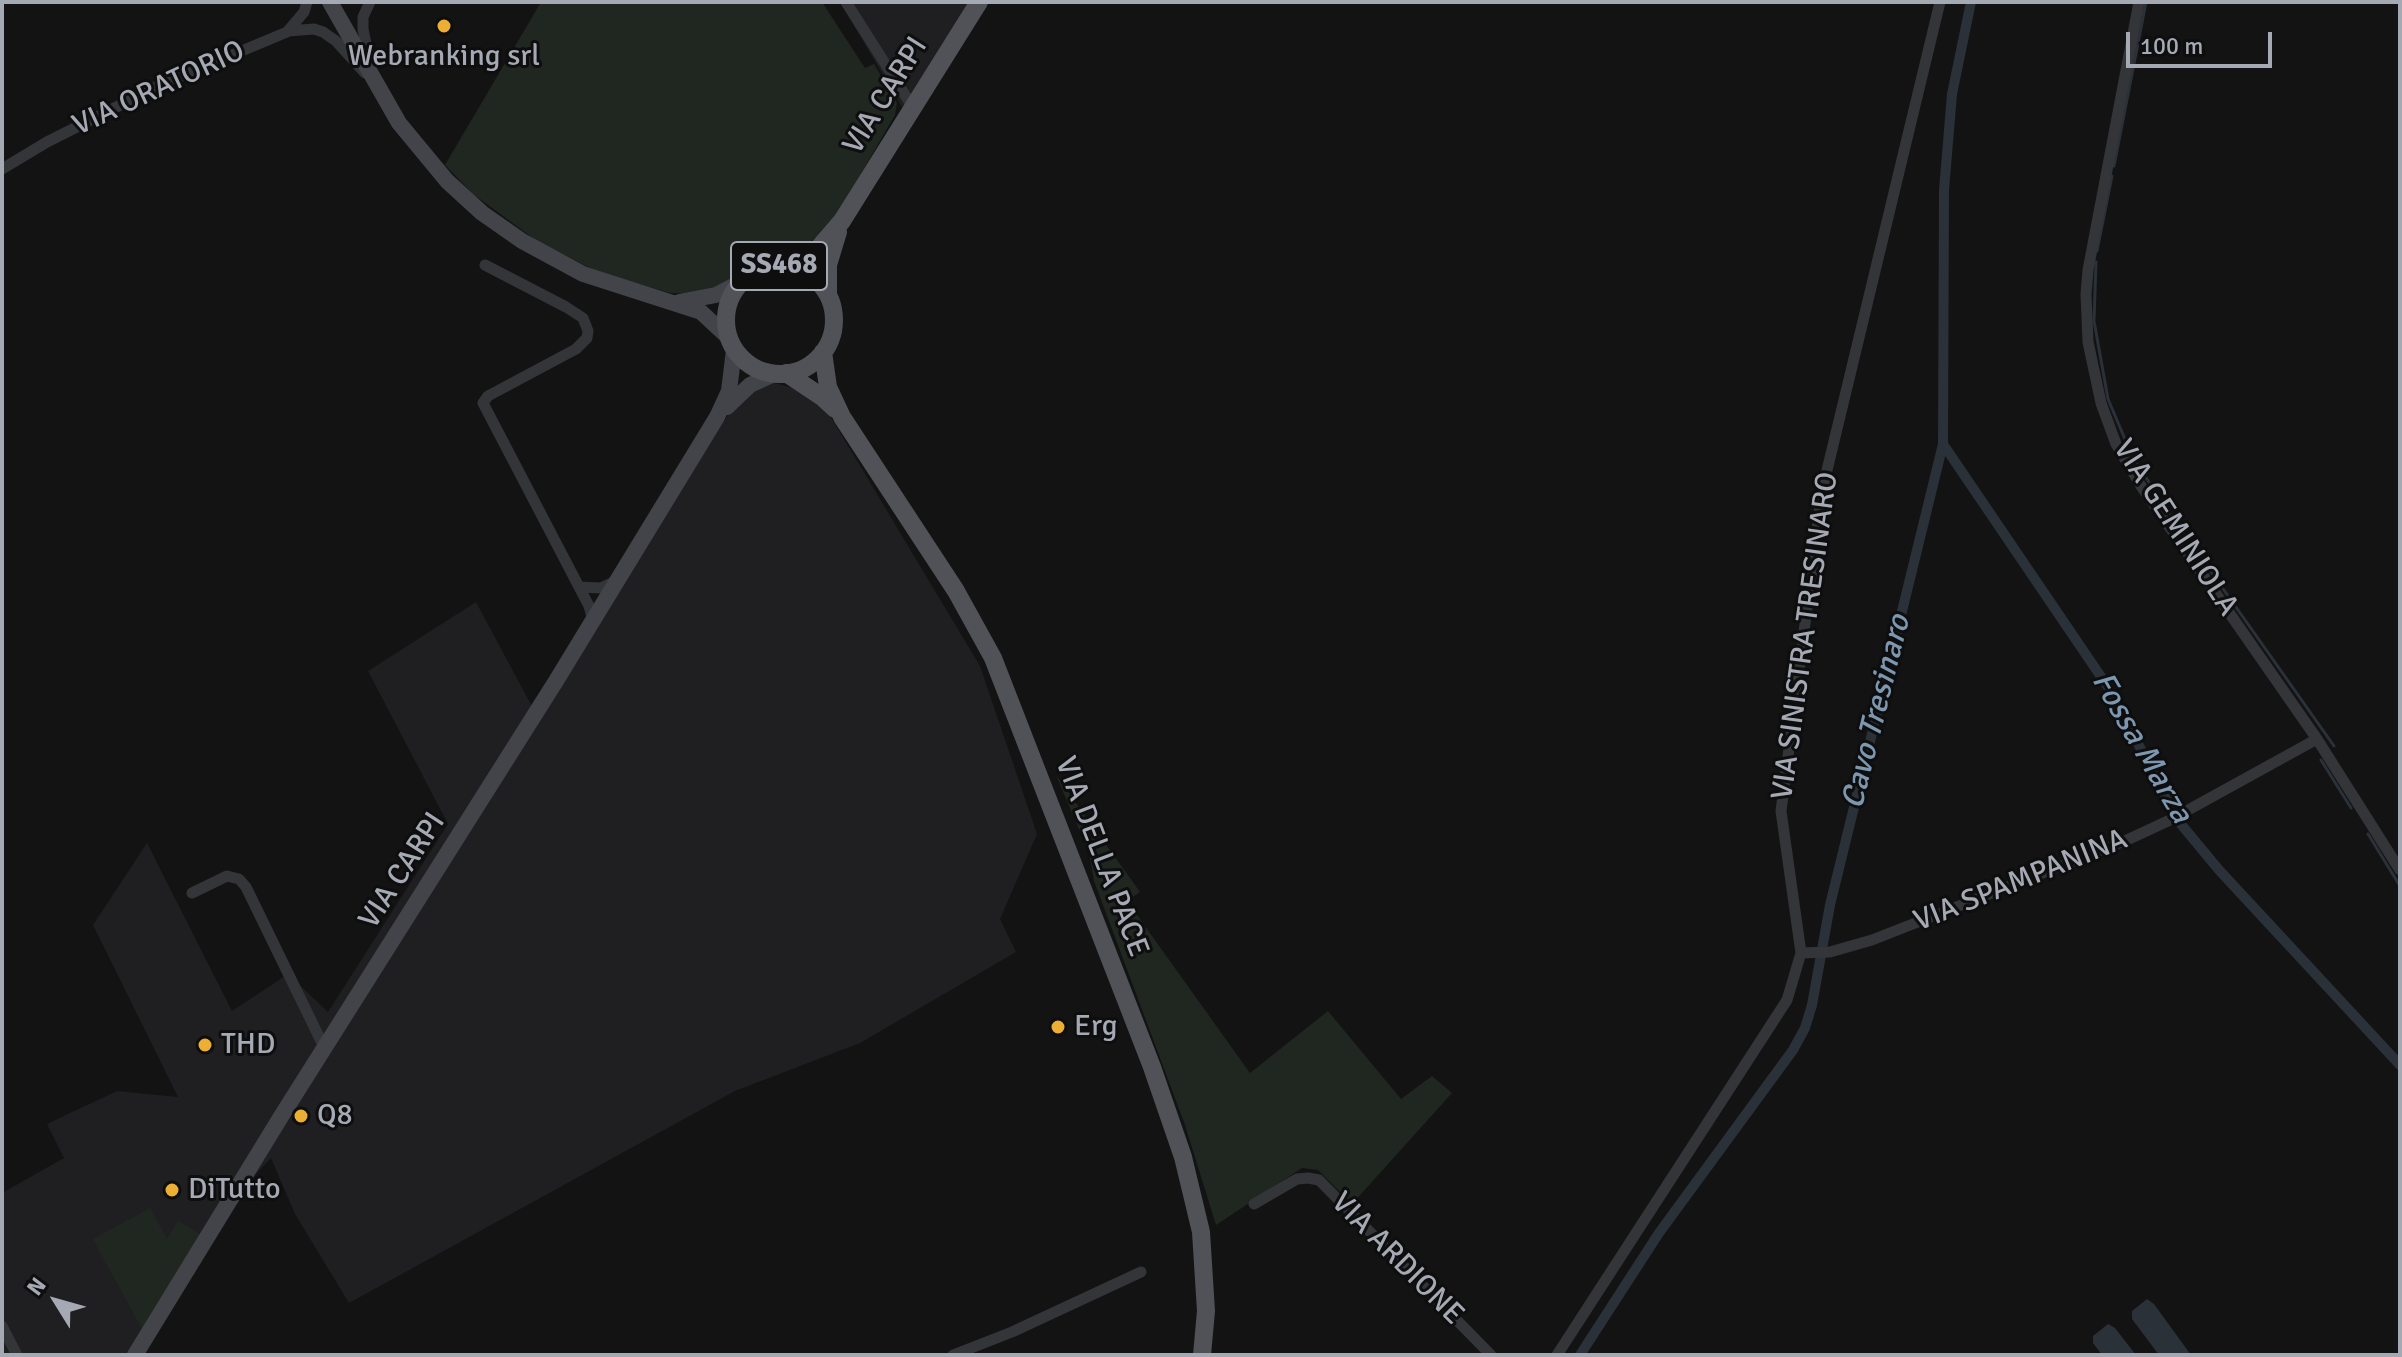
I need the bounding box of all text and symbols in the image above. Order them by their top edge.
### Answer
scale bar [2130,16,2276,66]
marker: Webranking srl [435,17,453,35]
street label: VIA CARPI [836,31,936,161]
text: 100 m [2140,31,2203,61]
street label: VIA ORATORIO [67,33,251,145]
place label: Webranking srl [348,39,540,75]
road number: SS468 [731,242,827,290]
street label: VIA GEMINIOLA [2105,433,2245,623]
street label: VIA SINISTRA TRESINARO [1765,470,1847,802]
water label: Cavo Tresinaro [1834,611,1920,813]
water label: Fossa Marza [2082,666,2200,830]
street label: VIA DELLA PACE [1046,752,1156,962]
street label: VIA CARPI [352,806,454,936]
street label: VIA SPAMPANINA [1909,822,2133,940]
place label: Erg [1074,1009,1118,1045]
marker: Erg [1049,1018,1067,1036]
place label: THD [221,1027,275,1063]
marker: THD [196,1036,214,1054]
place label: Q8 [317,1098,353,1134]
marker: Q8 [292,1107,310,1125]
place label: DiTutto [188,1172,281,1208]
marker: DiTutto [163,1181,181,1199]
street label: VIA ARDIONE [1323,1185,1471,1333]
north arrow [16,1261,96,1341]
text: N [21,1272,52,1300]

